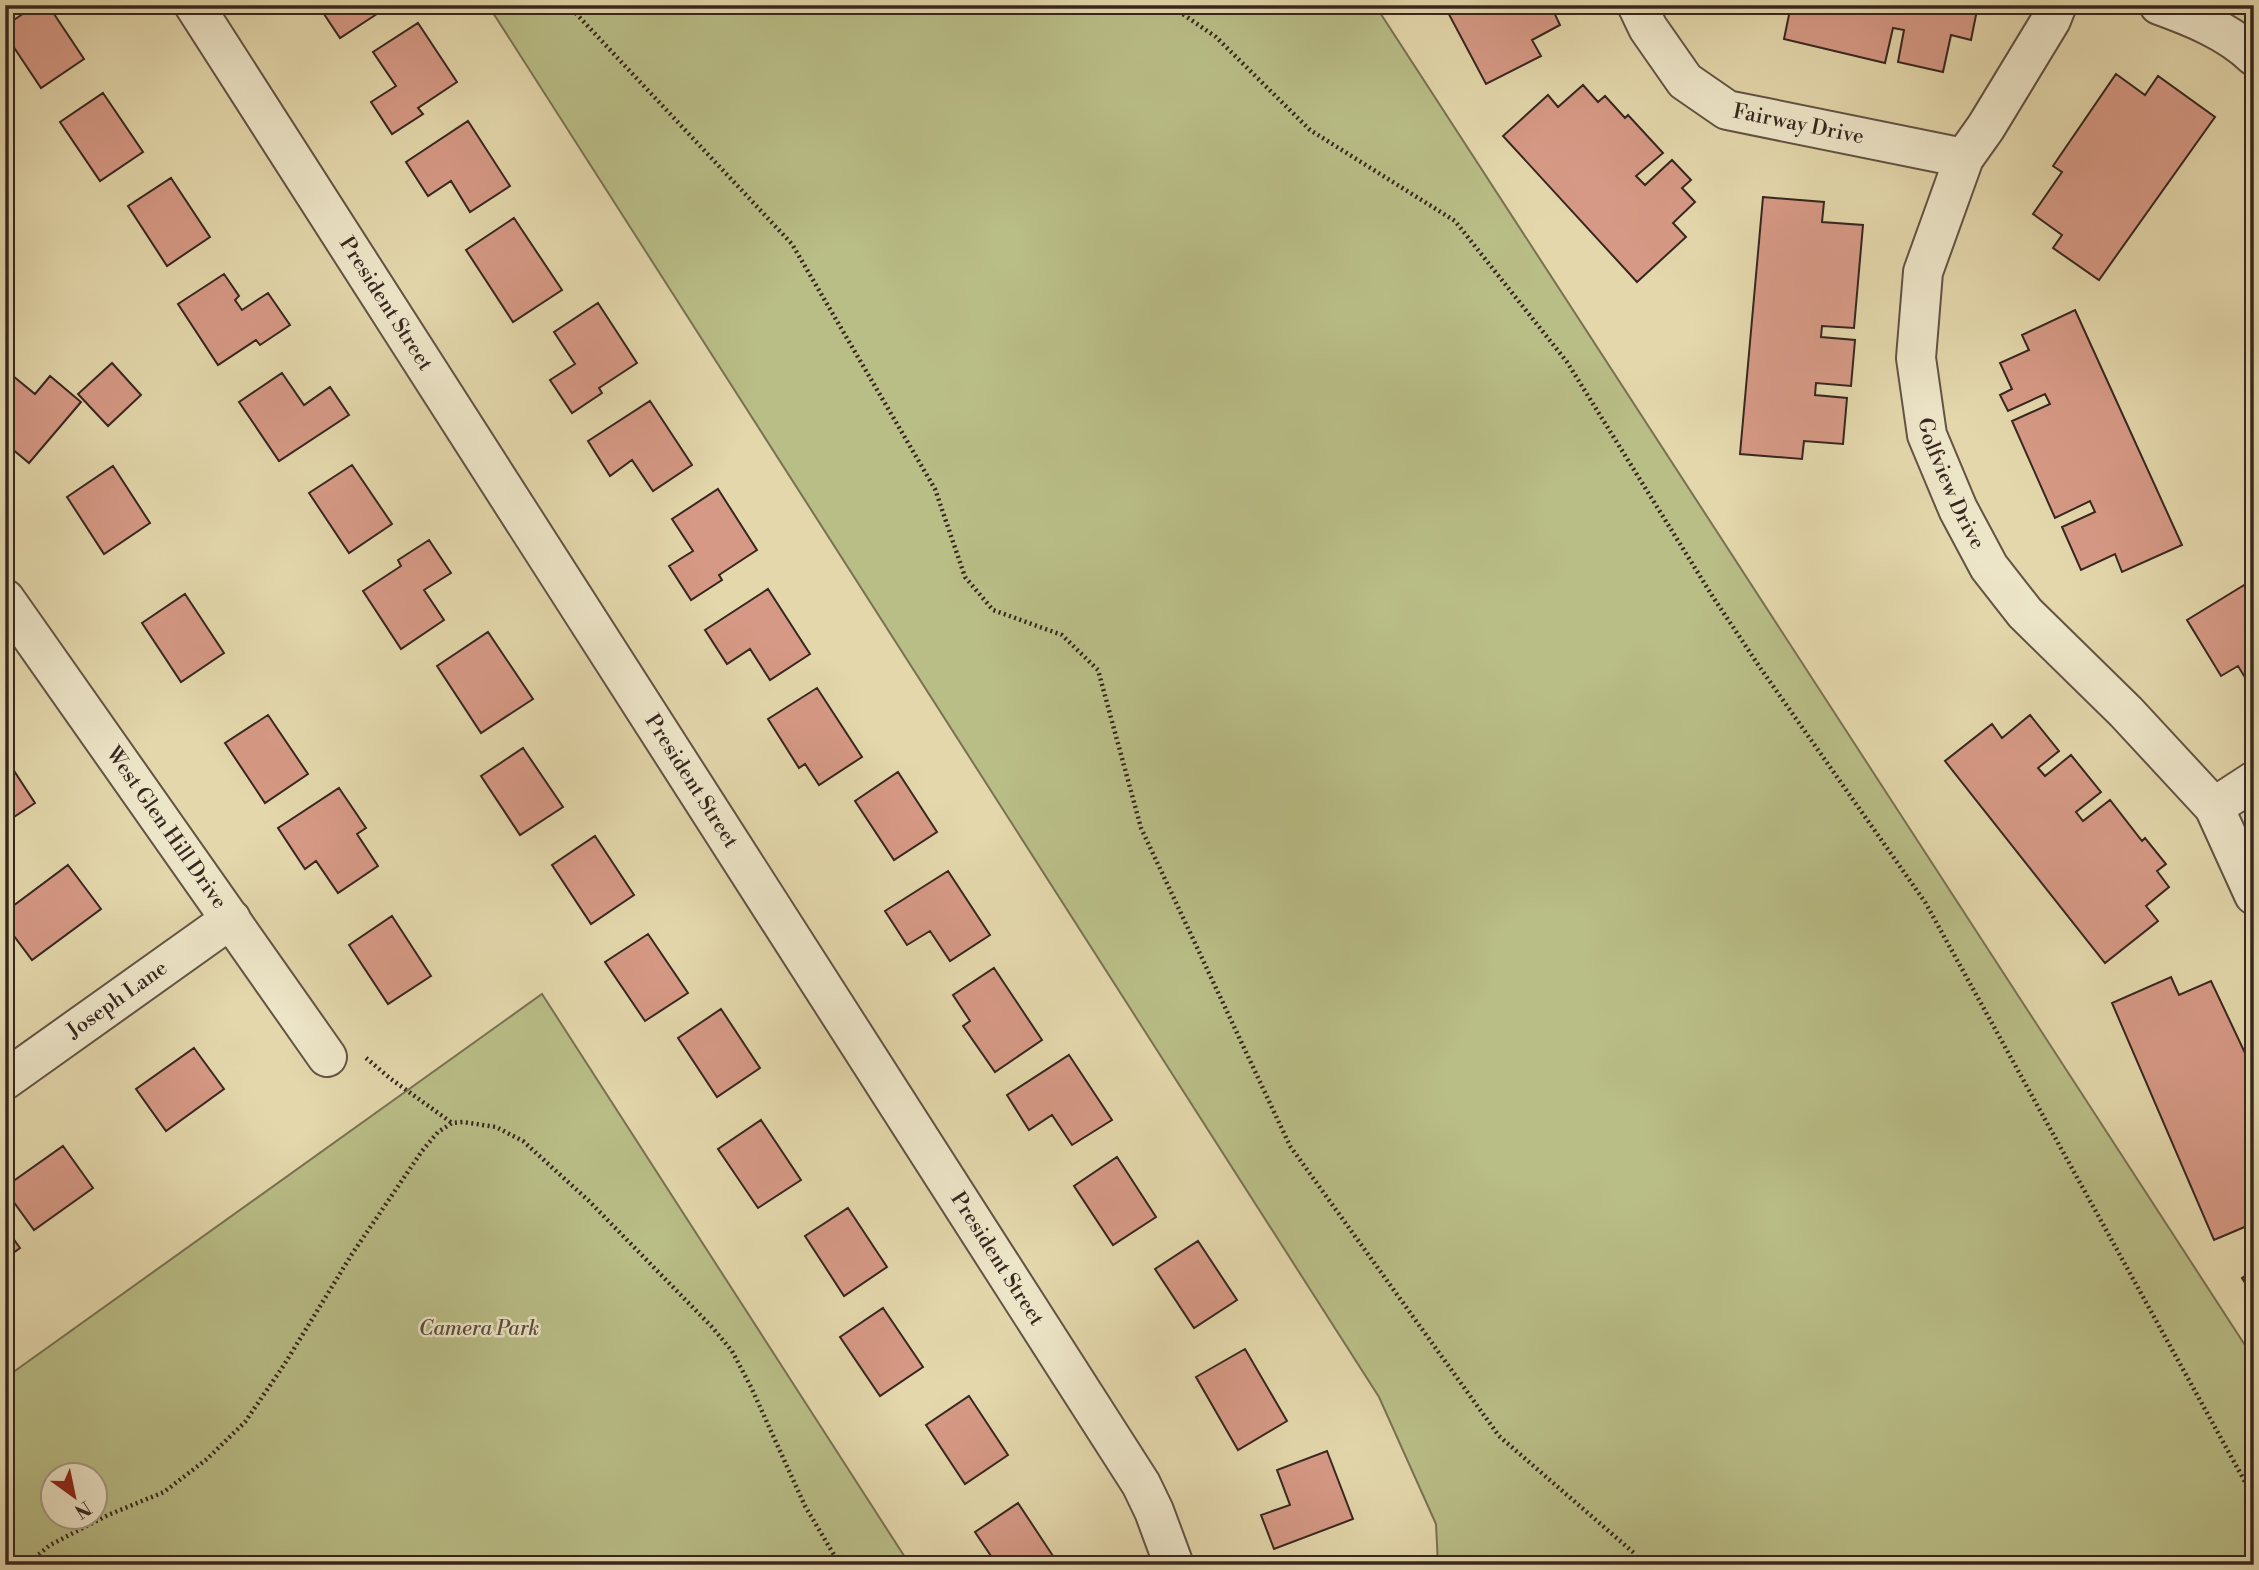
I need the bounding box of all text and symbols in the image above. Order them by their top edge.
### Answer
street label: Fairway Drive [1731,99,1866,150]
street label: President Street [333,232,438,376]
street label: Golfview Drive [1912,416,1990,554]
street label: President Street [639,710,744,854]
street label: West Glen Hill Drive [99,741,232,914]
street label: Joseph Lane [61,955,173,1045]
street label: President Street [944,1187,1050,1331]
park label: Camera Park [419,1316,539,1342]
north arrow [38,1462,108,1532]
text: N [70,1495,96,1524]

